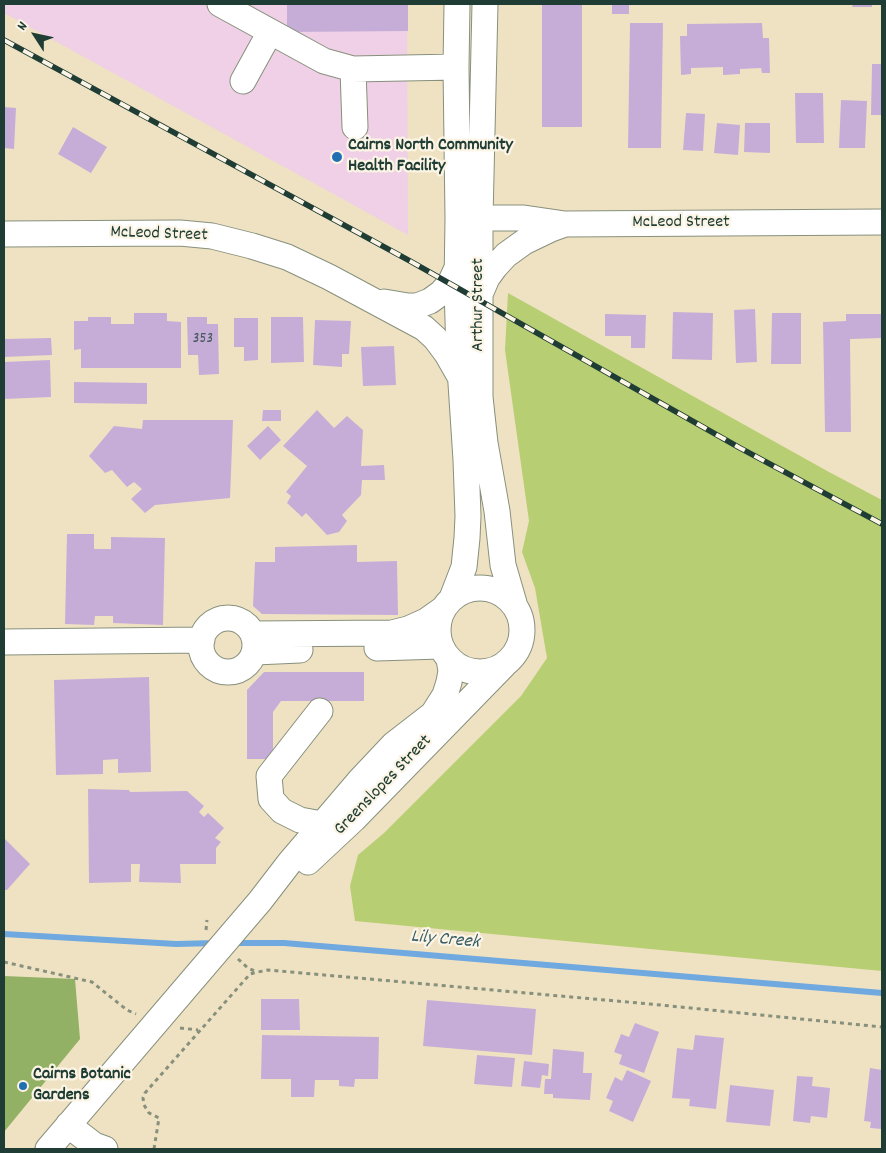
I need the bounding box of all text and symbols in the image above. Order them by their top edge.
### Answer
north arrow [10,10,60,60]
text: N [13,18,33,35]
place label: Cairns North Community Health Facility [348,136,513,178]
marker: Cairns North Community Health Facility [330,150,344,164]
street label: McLeod Street [632,213,730,235]
street label: McLeod Street [110,223,208,247]
street label: Arthur Street [469,258,491,352]
house number: 353 [193,331,213,349]
street label: Greenslopes Street [331,731,437,841]
water label: Lily Creek [410,927,480,955]
place label: Cairns Botanic Gardens [33,1065,131,1108]
marker: Cairns Botanic Gardens [17,1080,29,1092]

